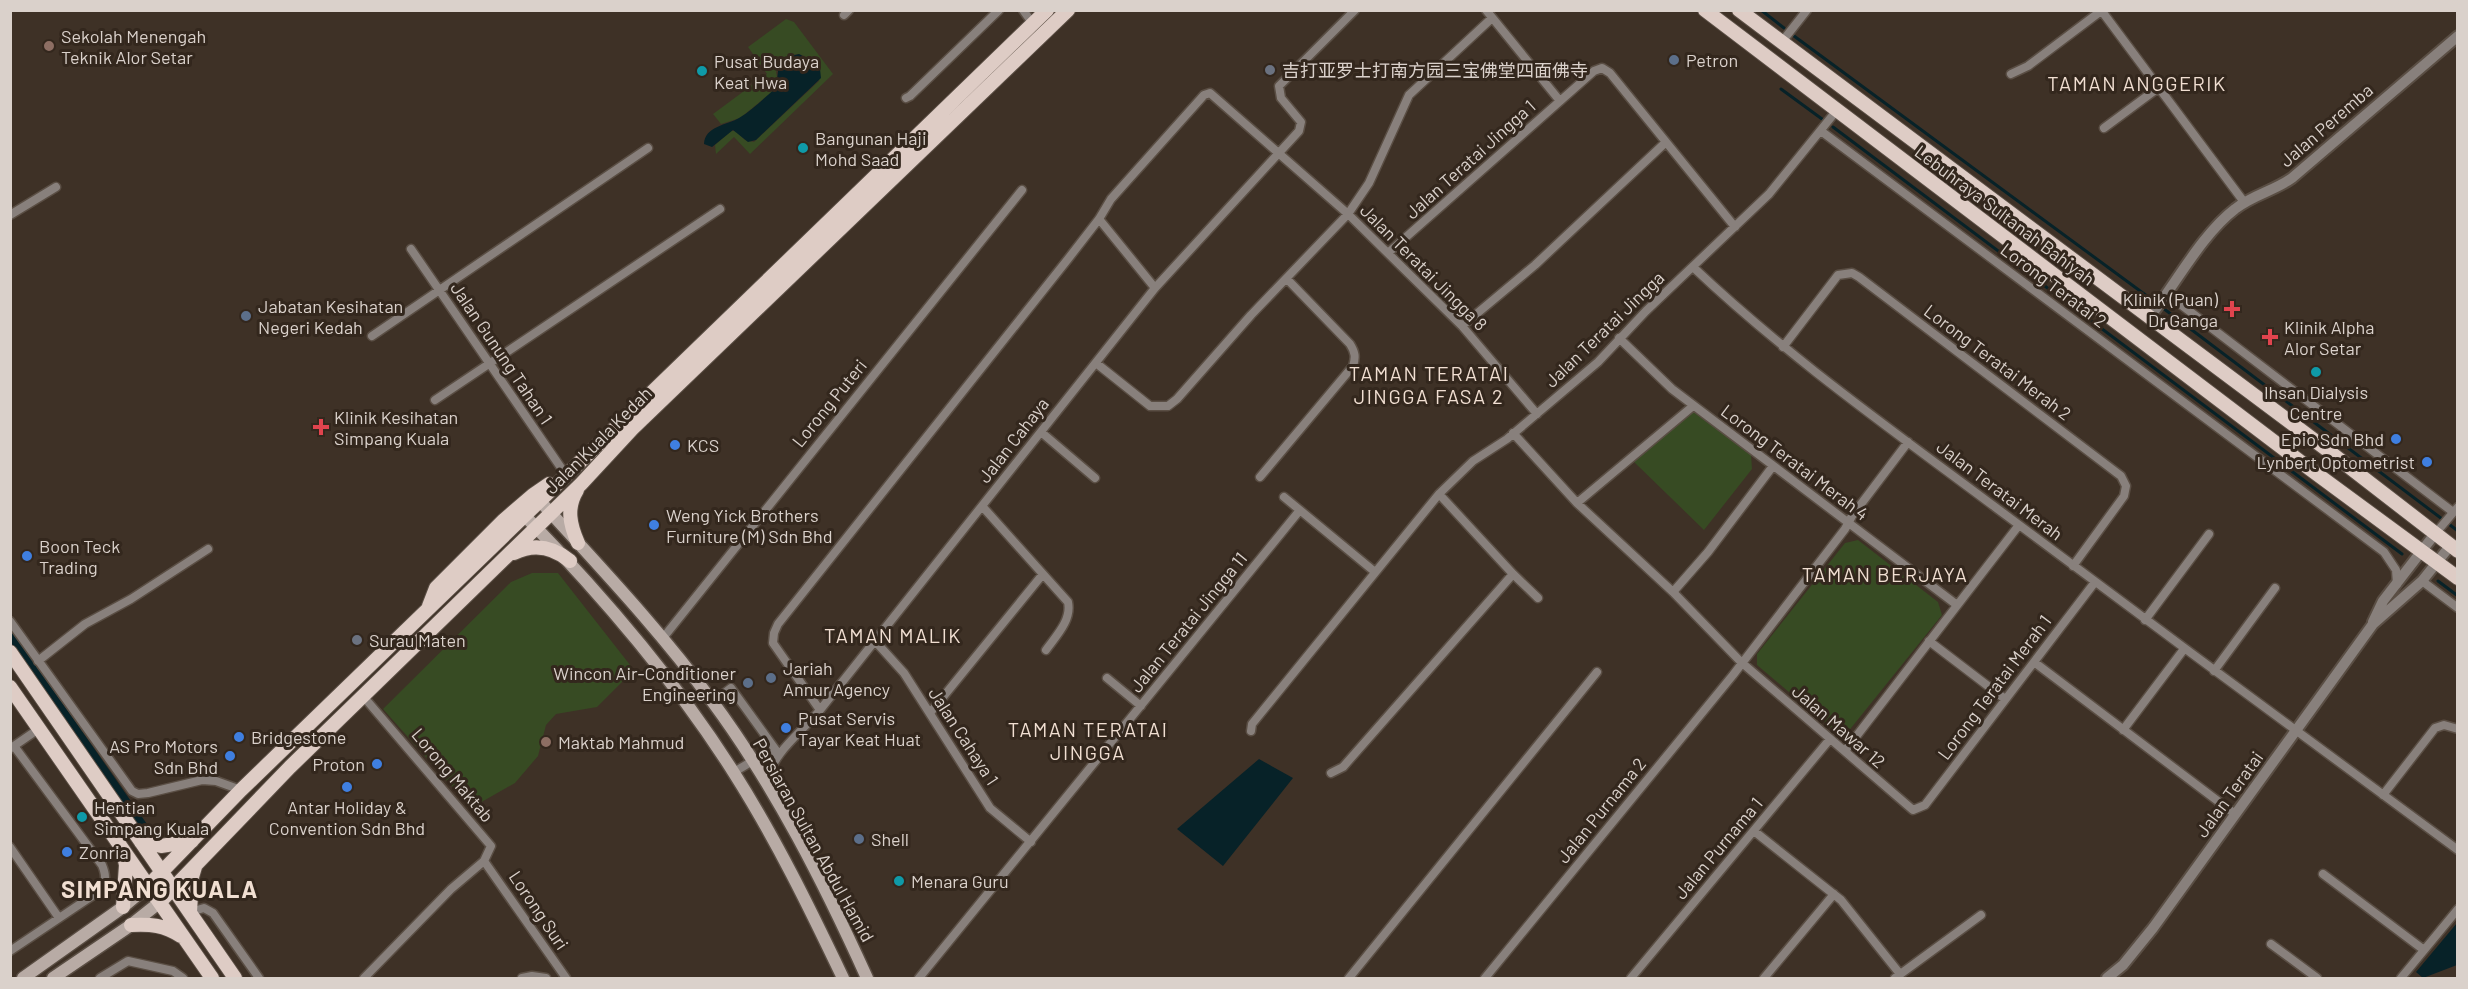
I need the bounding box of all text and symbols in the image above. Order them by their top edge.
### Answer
place label: Sekolah Menengah Teknik Alor Setar [61,25,206,68]
marker: Sekolah Menengah Teknik Alor Setar [42,39,56,53]
place label: Petron [1686,49,1738,71]
place label: Pusat Budaya Keat Hwa [714,50,819,93]
marker: Petron [1667,53,1681,67]
place label: 吉打亚罗士打南方园三宝佛堂四面佛寺 [1282,59,1588,81]
marker: 吉打亚罗士打南方园三宝佛堂四面佛寺 [1263,63,1277,77]
marker: Pusat Budaya Keat Hwa [695,64,709,78]
district label: TAMAN ANGGERIK [2047,71,2227,95]
street label: Jalan Peremba [2275,79,2377,171]
street label: Jalan Teratai Jingga 1 [1400,95,1540,223]
place label: Bangunan Haji Mohd Saad [815,127,927,170]
street label: Lebuhraya Sultanah Bahiyah [1911,140,2099,290]
marker: Bangunan Haji Mohd Saad [796,141,810,155]
street label: Jalan Teratai Jingga 8 [1356,199,1492,335]
street label: Lorong Teratai 2 [1997,238,2111,332]
street label: Jalan Teratai Jingga [1540,266,1668,392]
street label: Jalan Gunung Tahan 1 [446,278,558,428]
place label: Klinik (Puan) Dr Ganga [2123,288,2218,331]
place label: Jabatan Kesihatan Negeri Kedah [258,295,403,338]
street label: Lorong Teratai Merah 2 [1920,299,2076,425]
marker: Klinik (Puan) Dr Ganga [2223,300,2241,318]
marker: Jabatan Kesihatan Negeri Kedah [239,309,253,323]
place label: Klinik Alpha Alor Setar [2284,316,2375,359]
marker: Klinik Alpha Alor Setar [2261,328,2279,346]
street label: Lorong Puteri [787,355,871,451]
district label: TAMAN TERATAI JINGGA FASA 2 [1349,361,1509,408]
marker: Ihsan Dialysis Centre [2309,365,2323,379]
place label: Ihsan Dialysis Centre [2264,381,2368,424]
street label: Jalan Kuala Kedah [540,382,656,498]
street label: Jalan Cahaya [973,393,1053,487]
street label: Lorong Teratai Merah 4 [1717,399,1873,525]
place label: Klinik Kesihatan Simpang Kuala [334,406,458,449]
marker: Klinik Kesihatan Simpang Kuala [312,418,330,436]
place label: Epio Sdn Bhd [2281,428,2384,450]
marker: Epio Sdn Bhd [2389,432,2403,446]
place label: KCS [687,434,719,456]
street label: Jalan Teratai Merah [1933,435,2067,545]
marker: KCS [668,438,682,452]
place label: Lynbert Optometrist [2256,451,2415,473]
marker: Lynbert Optometrist [2420,455,2434,469]
place label: Weng Yick Brothers Furniture (M) Sdn Bhd [666,504,833,547]
marker: Weng Yick Brothers Furniture (M) Sdn Bhd [647,518,661,532]
place label: Boon Teck Trading [39,535,120,578]
street label: Jalan Teratai Jingga 11 [1125,548,1251,696]
marker: Boon Teck Trading [20,549,34,563]
district label: TAMAN BERJAYA [1802,562,1968,586]
street label: Lorong Teratai Merah 1 [1932,610,2056,764]
district label: TAMAN MALIK [824,623,962,647]
place label: Surau Maten [369,629,466,651]
marker: Surau Maten [350,633,364,647]
place label: Jariah Annur Agency [783,657,890,700]
place label: Wincon Air-Conditioner Engineering [553,662,736,705]
marker: Jariah Annur Agency [764,671,778,685]
marker: Wincon Air-Conditioner Engineering [741,676,755,690]
street label: Jalan Mawar 12 [1788,680,1890,772]
street label: Jalan Cahaya 1 [924,683,1004,789]
place label: Pusat Servis Tayar Keat Huat [798,707,921,750]
district label: TAMAN TERATAI JINGGA [1008,717,1168,764]
marker: Pusat Servis Tayar Keat Huat [779,721,793,735]
street label: Lorong Maktab [407,724,499,826]
place label: Bridgestone [251,726,346,748]
marker: Bridgestone [232,730,246,744]
place label: Maktab Mahmud [558,731,684,753]
street label: Persiaran Sultan Abdul Hamid [749,734,879,946]
place label: AS Pro Motors Sdn Bhd [109,735,218,778]
marker: Maktab Mahmud [539,735,553,749]
street label: Jalan Teratai [2190,747,2268,841]
marker: AS Pro Motors Sdn Bhd [223,749,237,763]
place label: Proton [312,753,365,775]
street label: Jalan Purnama 2 [1552,753,1650,867]
marker: Proton [370,757,384,771]
marker: Antar Holiday & Convention Sdn Bhd [340,780,354,794]
street label: Jalan Purnama 1 [1669,793,1767,903]
place label: Hentian Simpang Kuala [94,796,209,839]
place label: Antar Holiday & Convention Sdn Bhd [269,796,425,839]
marker: Hentian Simpang Kuala [75,810,89,824]
place label: Shell [871,828,909,850]
marker: Shell [852,832,866,846]
place label: Zonria [79,841,129,863]
marker: Zonria [60,845,74,859]
street label: Lorong Suri [505,866,573,954]
place label: Menara Guru [911,870,1009,892]
district label: SIMPANG KUALA [61,874,259,903]
marker: Menara Guru [892,874,906,888]

